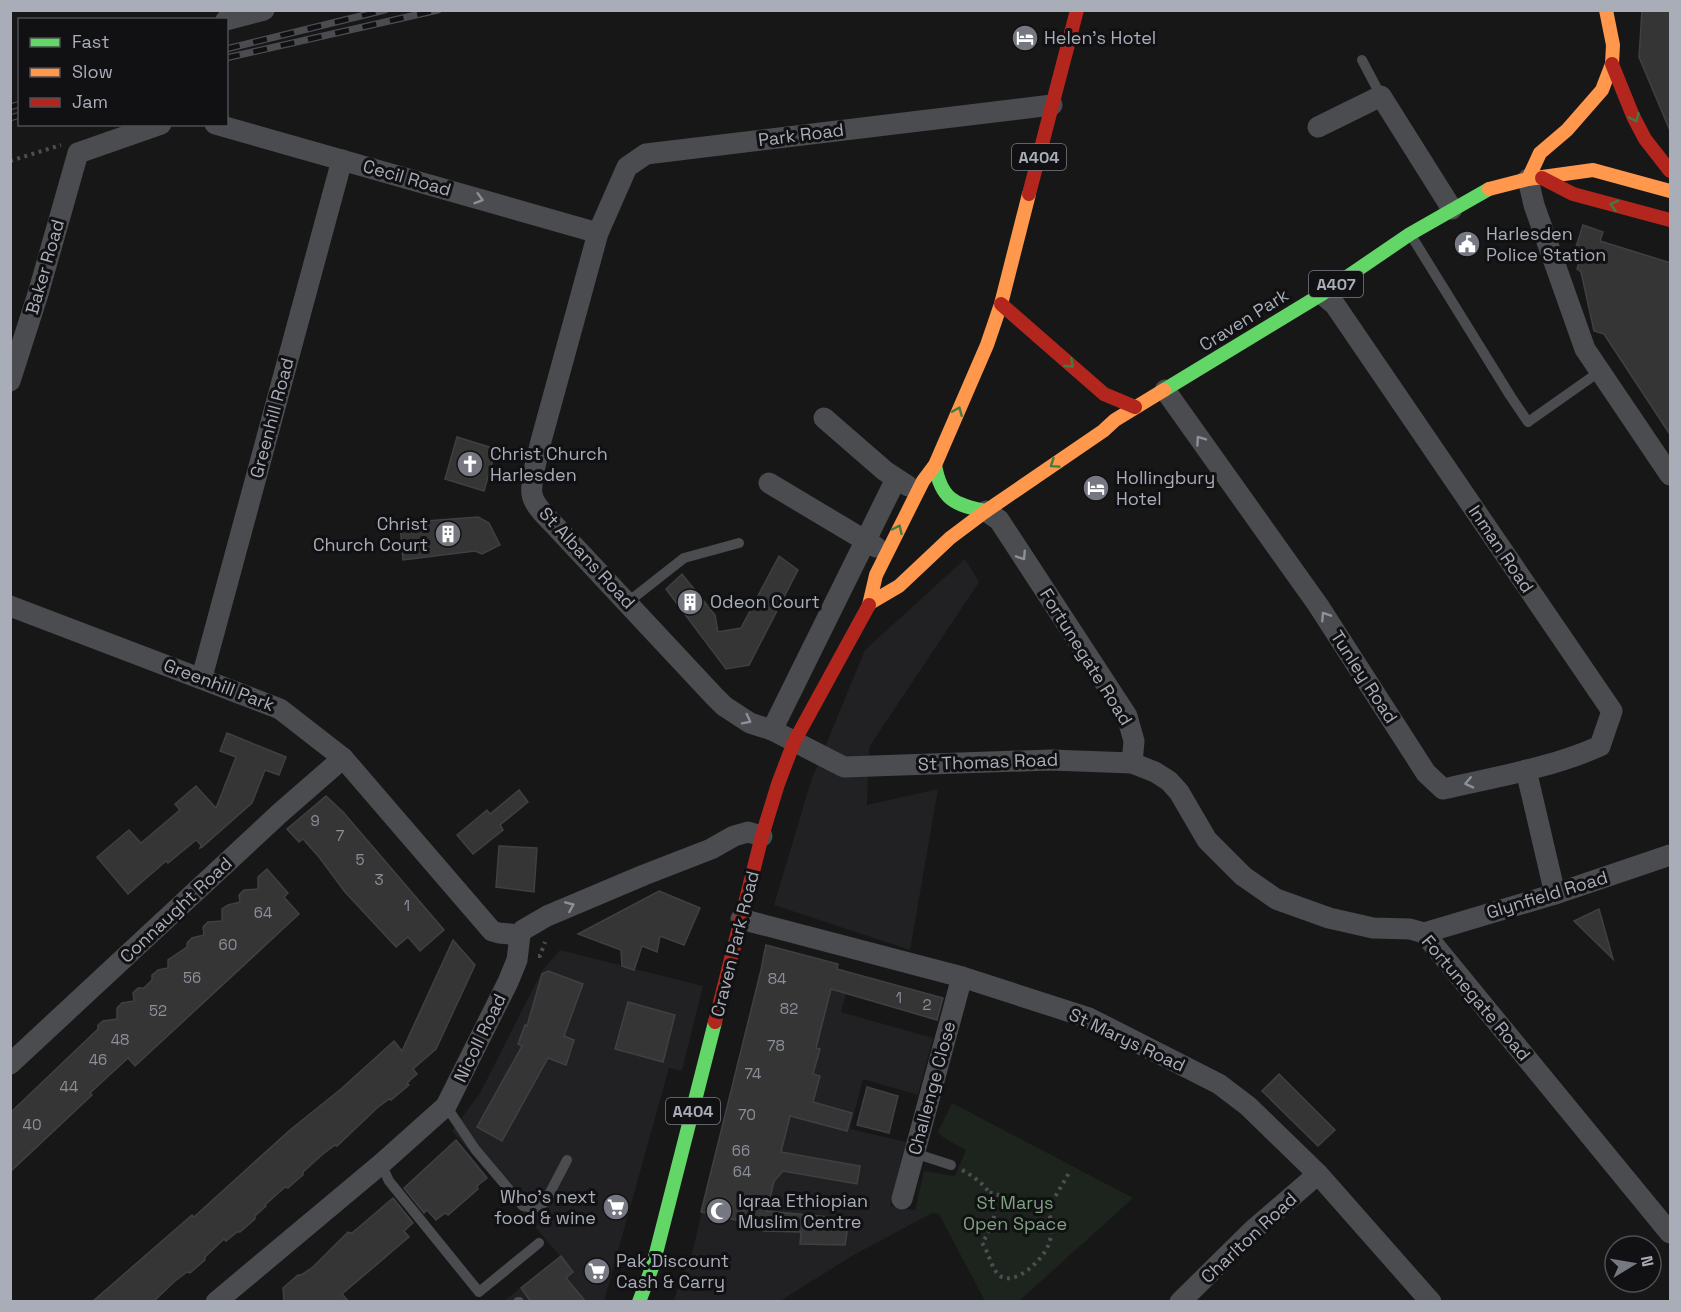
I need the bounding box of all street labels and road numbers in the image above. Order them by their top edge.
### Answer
street label: Park Road [757,118,845,151]
road number: A404 [1012,144,1066,170]
street label: Cecil Road [360,154,454,201]
street label: Baker Road [20,217,69,317]
road number: A407 [1309,271,1363,297]
street label: Craven Park [1195,283,1293,356]
street label: Greenhill Road [244,355,299,481]
street label: Inman Road [1464,500,1539,597]
street label: St Albans Road [534,502,640,613]
street label: Fortunegate Road [1035,584,1138,730]
street label: Tunley Road [1326,626,1403,727]
street label: Greenhill Park [160,653,278,716]
street label: St Thomas Road [917,748,1058,775]
street label: Connaught Road [115,852,237,968]
street label: Glynfield Road [1483,865,1610,924]
street label: Craven Park Road [705,868,764,1019]
street label: Fortunegate Road [1417,930,1536,1065]
street label: Nicoll Road [448,990,511,1086]
street label: St Marys Road [1065,1003,1189,1077]
street label: Challenge Close [903,1018,960,1157]
road number: A404 [666,1098,720,1124]
street label: Charlton Road [1196,1187,1302,1288]

